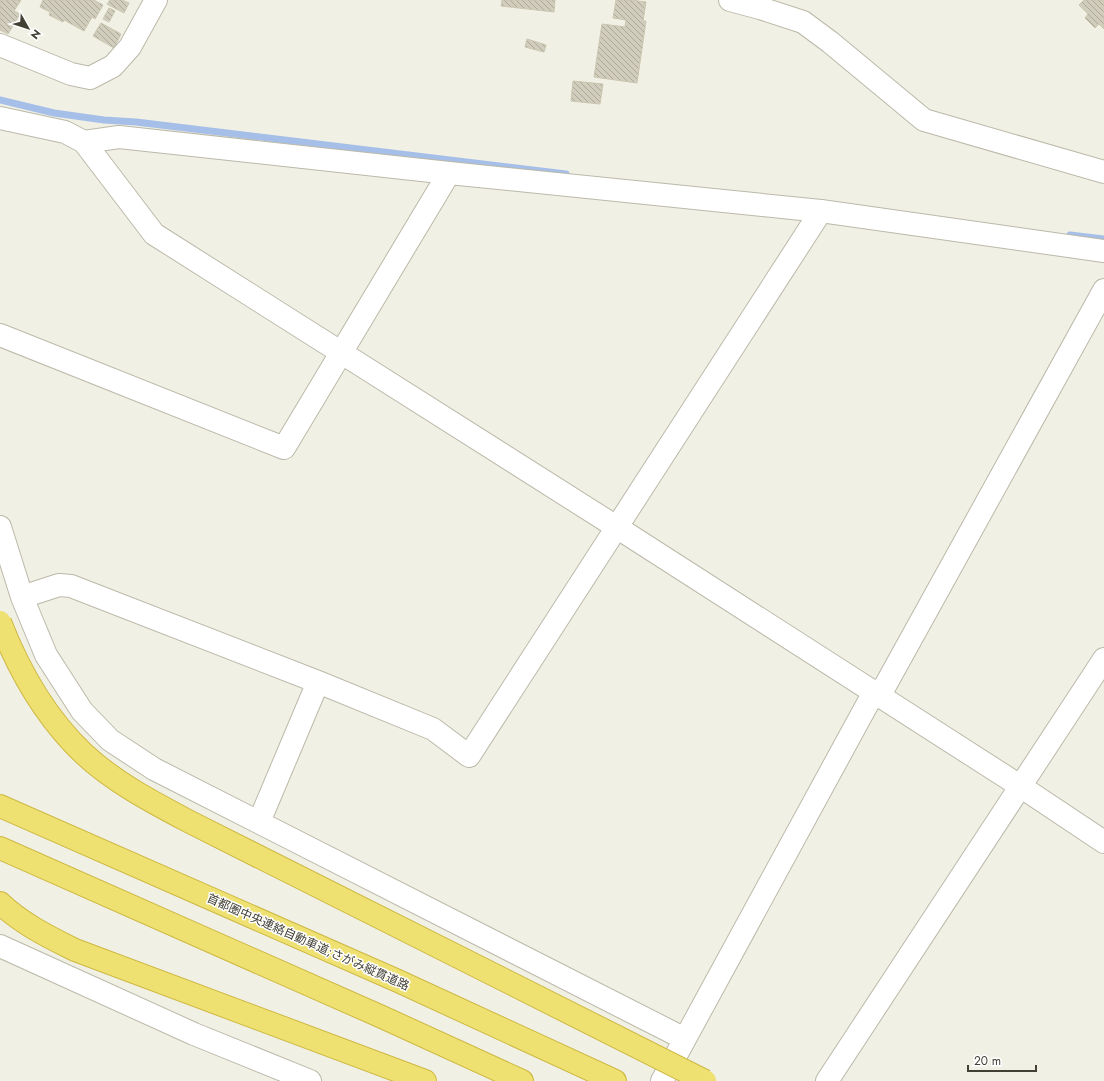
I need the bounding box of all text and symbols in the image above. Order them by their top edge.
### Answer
north arrow [8,8,48,48]
text: N [27,26,45,43]
street label: 首都圏中央連絡自動車道;さがみ縦貫道路 [204,889,412,995]
scale bar [968,1047,1036,1073]
text: 20 m [974,1052,1001,1070]

